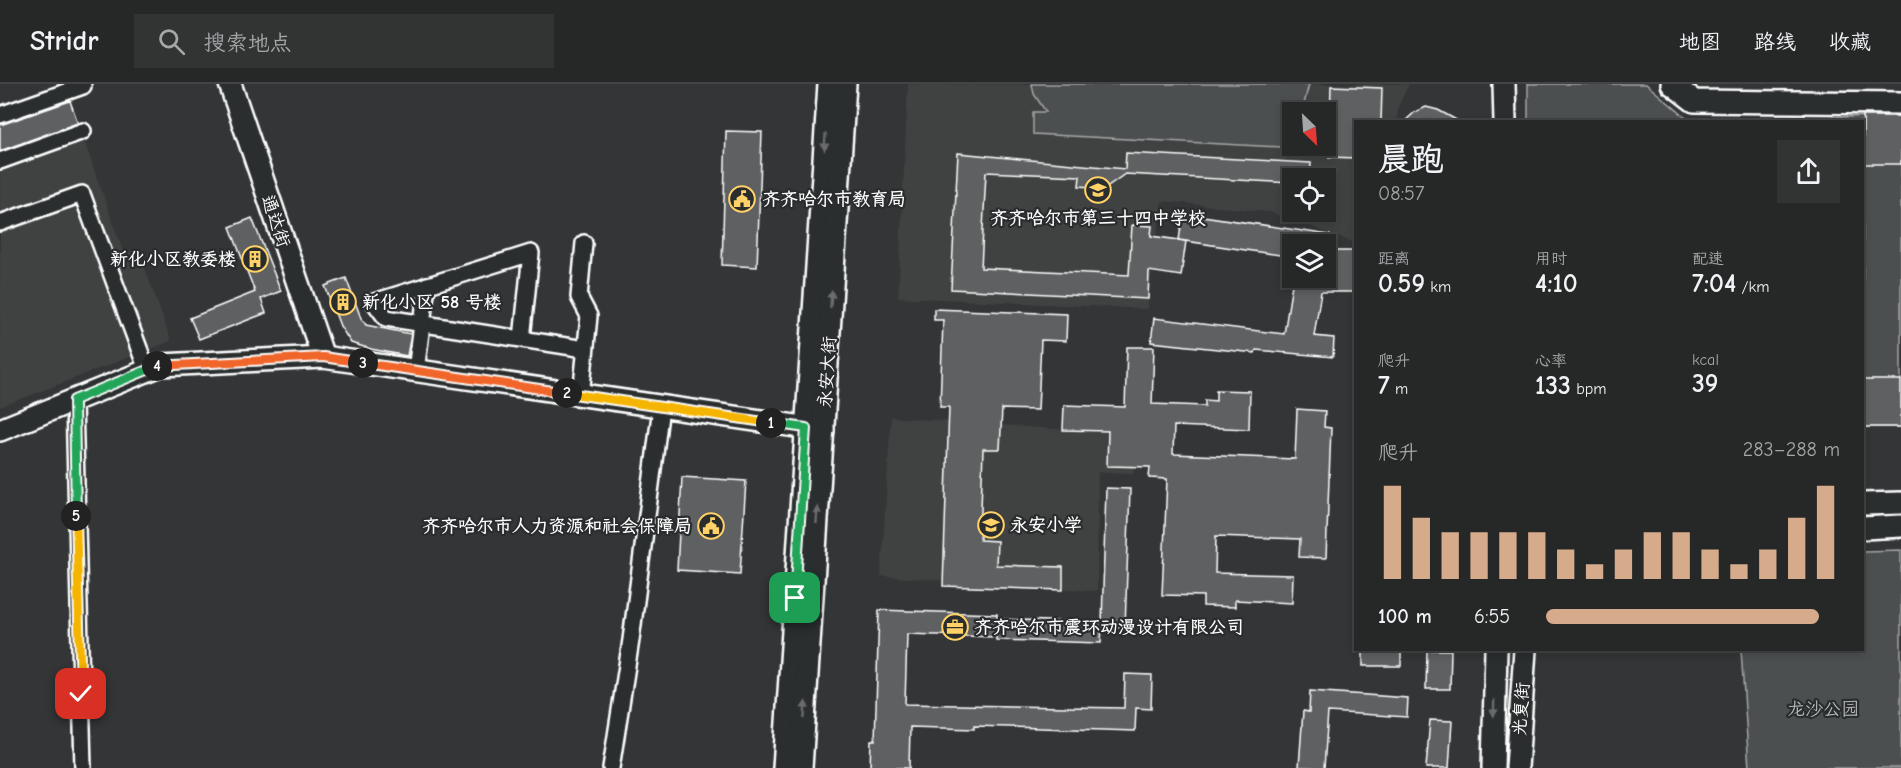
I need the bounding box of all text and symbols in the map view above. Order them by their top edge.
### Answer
search box [134,14,554,68]
text: Stridr [30,25,98,57]
icon: search [155,25,188,58]
text: 搜索地点 [203,30,291,56]
text: 地图 [1679,30,1721,54]
text: 路线 [1754,30,1796,54]
text: 收藏 [1829,30,1871,54]
north arrow [1282,102,1336,156]
map controls [1282,102,1336,288]
one-way arrow [820,133,830,152]
text: 晨跑 [1378,140,1444,178]
button: share [1777,140,1840,203]
button: locate [1282,168,1336,222]
school or university icon: 齐齐哈尔市第三十四中学校 [1083,175,1113,205]
text: 08:57 [1378,182,1424,205]
public building icon: 齐齐哈尔市教育局 [727,184,757,214]
place label: 齐齐哈尔市教育局 [762,189,906,210]
street label: 通达街 [257,192,294,250]
place label: 齐齐哈尔市第三十四中学校 [990,208,1206,229]
button: layers [1282,234,1336,288]
building icon: 新化小区教委楼 [240,244,270,274]
place label: 新化小区教委楼 [110,249,236,270]
text: 距离 [1378,250,1410,268]
text: 用时 [1535,250,1567,268]
text: 配速 [1692,250,1724,268]
text: 0.59 [1378,269,1425,299]
text: 4:10 [1535,269,1578,299]
text: 7:04 [1692,269,1736,299]
text: km [1425,278,1451,296]
text: /km [1736,278,1769,296]
building icon: 新化小区 58 号楼 [328,287,358,317]
one-way arrow [827,290,836,309]
place label: 新化小区 58 号楼 [362,292,502,313]
street label: 永安大街 [815,335,840,409]
pin: 3 [348,348,378,378]
pin: 4 [142,351,172,381]
text: kcal [1692,351,1719,369]
text: 爬升 [1378,352,1410,370]
text: 心率 [1535,352,1567,370]
text: 3 [359,354,367,372]
text: 4 [153,357,161,375]
text: 39 [1692,369,1718,399]
text: 7 [1378,371,1390,401]
text: 133 [1535,371,1571,401]
pin: 2 [552,378,582,408]
text: m [1390,380,1408,398]
text: bpm [1571,380,1607,398]
text: 2 [563,384,571,402]
pin: 1 [756,408,786,438]
text: 1 [768,414,774,432]
text: 283–288 m [1743,438,1840,461]
text: 爬升 [1378,441,1418,464]
pin: 5 [61,501,91,531]
one-way arrow [813,506,822,525]
text: 5 [72,507,80,525]
school or university icon: 永安小学 [976,510,1006,540]
public building icon: 齐齐哈尔市人力资源和社会保障局 [696,511,726,541]
place label: 永安小学 [1010,515,1082,536]
place label: 齐齐哈尔市人力资源和社会保障局 [422,516,692,537]
pin [769,572,820,623]
icon: arrive [778,581,811,614]
text: 100 m [1378,605,1432,628]
text: 6:55 [1474,605,1510,628]
office icon: 齐齐哈尔市震环动漫设计有限公司 [940,612,970,642]
place label: 齐齐哈尔市震环动漫设计有限公司 [974,617,1244,638]
pin [55,668,106,719]
icon: check [64,677,97,710]
street label: 光复街 [1509,681,1534,737]
one-way arrow [1490,698,1499,717]
park label: 龙沙公园 [1787,699,1859,720]
one-way arrow [800,700,809,719]

